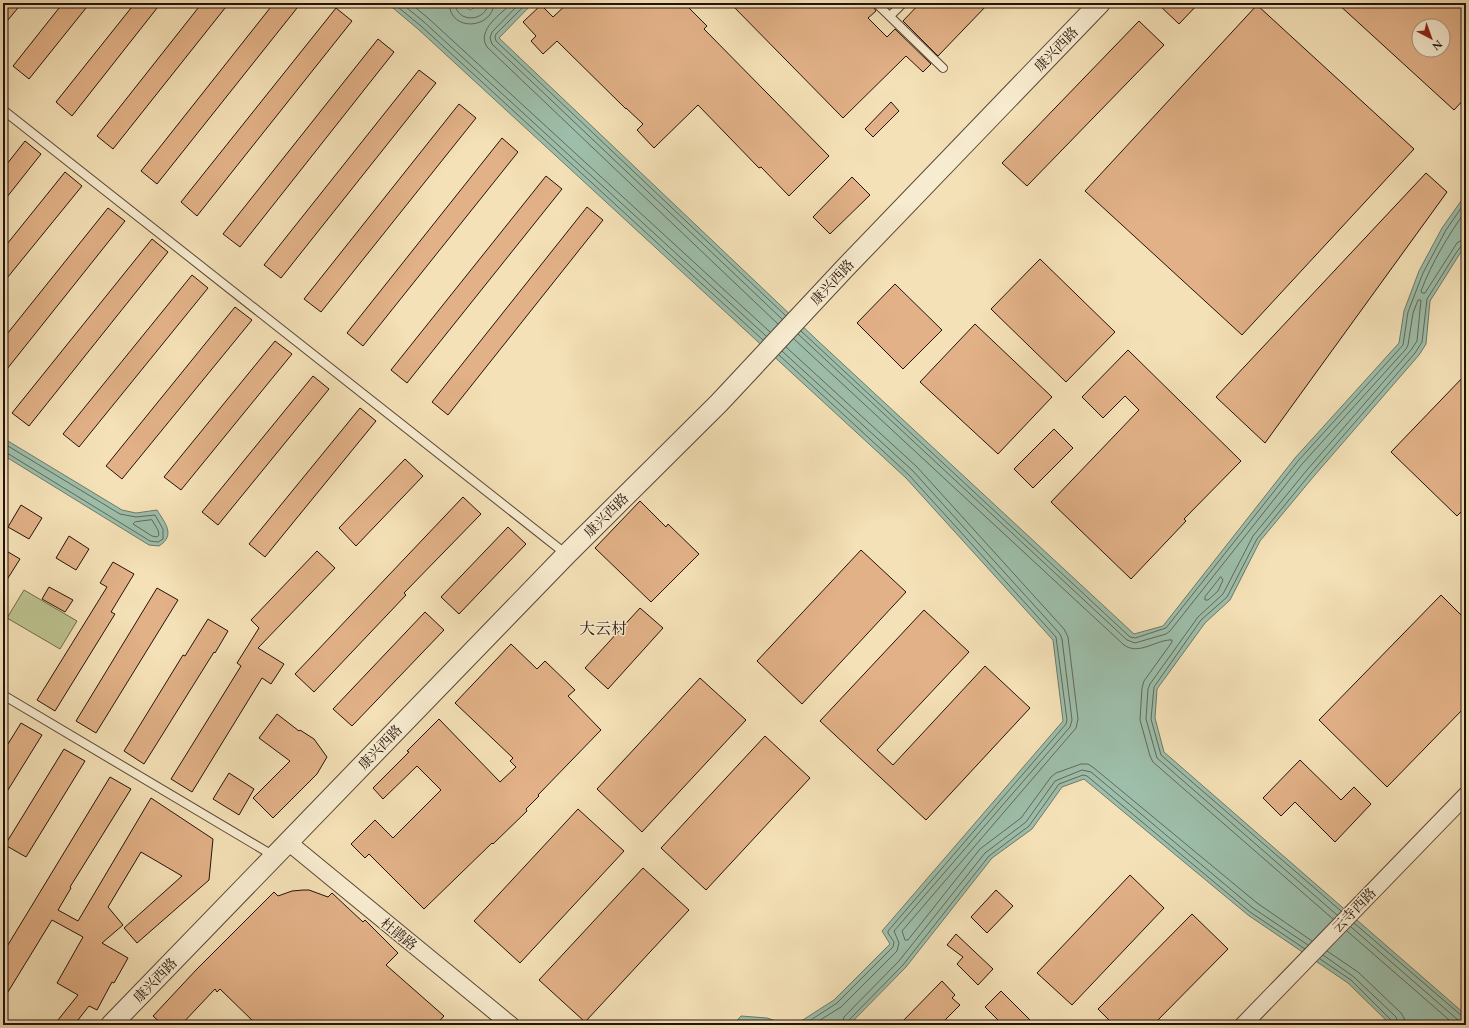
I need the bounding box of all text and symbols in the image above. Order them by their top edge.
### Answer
north arrow [1411,18,1451,58]
street label: 康兴西路 [1030,23,1082,75]
text: N [1430,37,1446,54]
street label: 康兴西路 [806,255,858,309]
street label: 康兴西路 [580,489,632,541]
district label: 大云村 [579,618,627,639]
street label: 康兴西路 [354,721,406,773]
street label: 云寺西路 [1328,884,1380,936]
street label: 杜鹃路 [377,914,421,954]
street label: 康兴西路 [129,954,181,1006]

